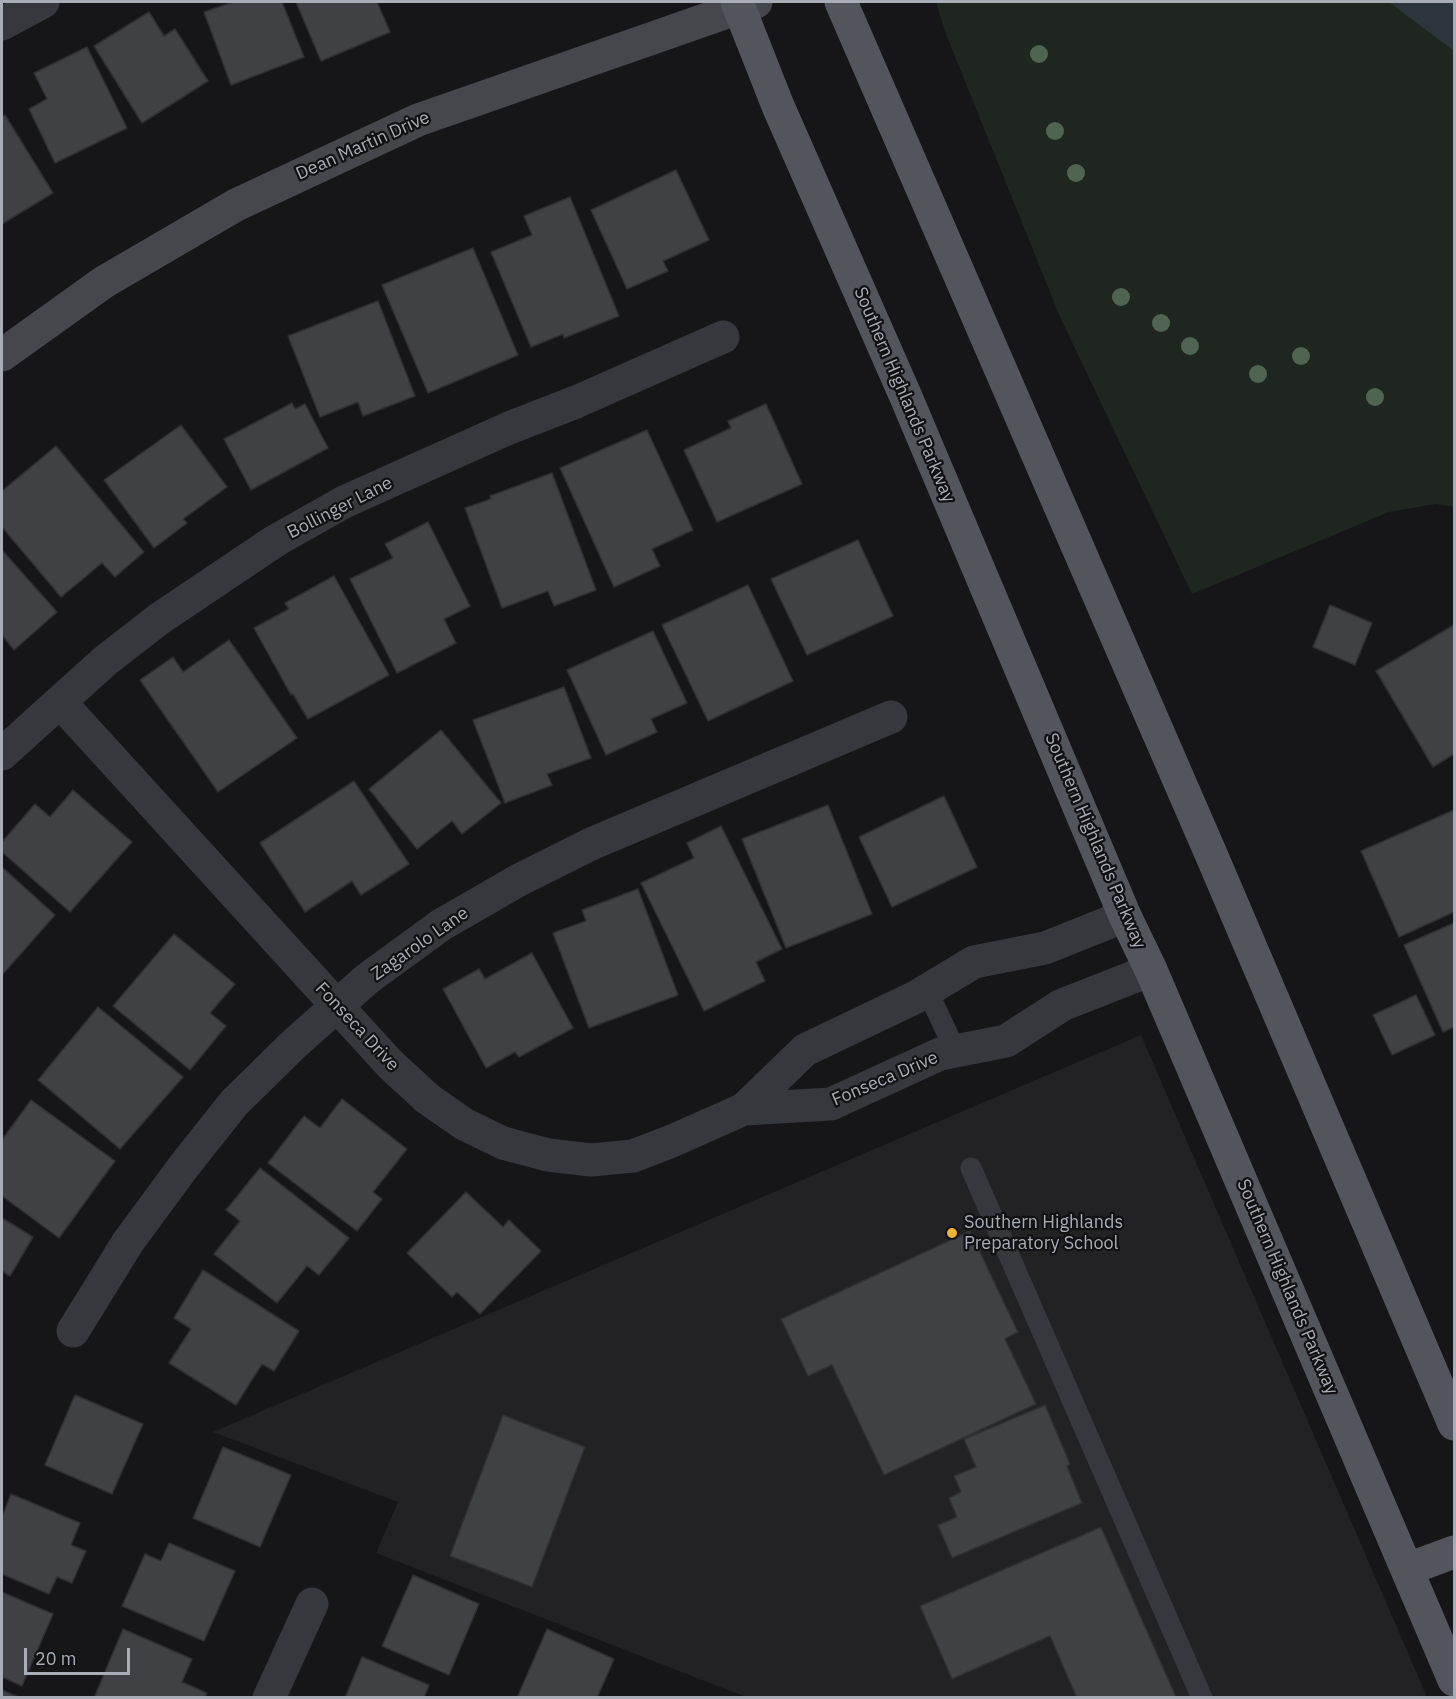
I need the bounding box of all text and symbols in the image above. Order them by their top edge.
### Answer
street label: Dean Martin Drive [293,107,433,185]
street label: Southern Highlands Parkway [849,284,959,506]
street label: Bollinger Lane [284,472,396,544]
street label: Southern Highlands Parkway [1040,730,1150,952]
street label: Zagarolo Lane [367,903,473,985]
street label: Fonseca Drive [310,978,404,1076]
street label: Fonseca Drive [829,1047,941,1111]
street label: Southern Highlands Parkway [1232,1176,1342,1398]
place label: Southern Highlands Preparatory School [964,1212,1123,1254]
marker: Southern Highlands Preparatory School [945,1226,959,1240]
scale bar [27,1636,134,1674]
text: 20 m [35,1647,77,1670]

